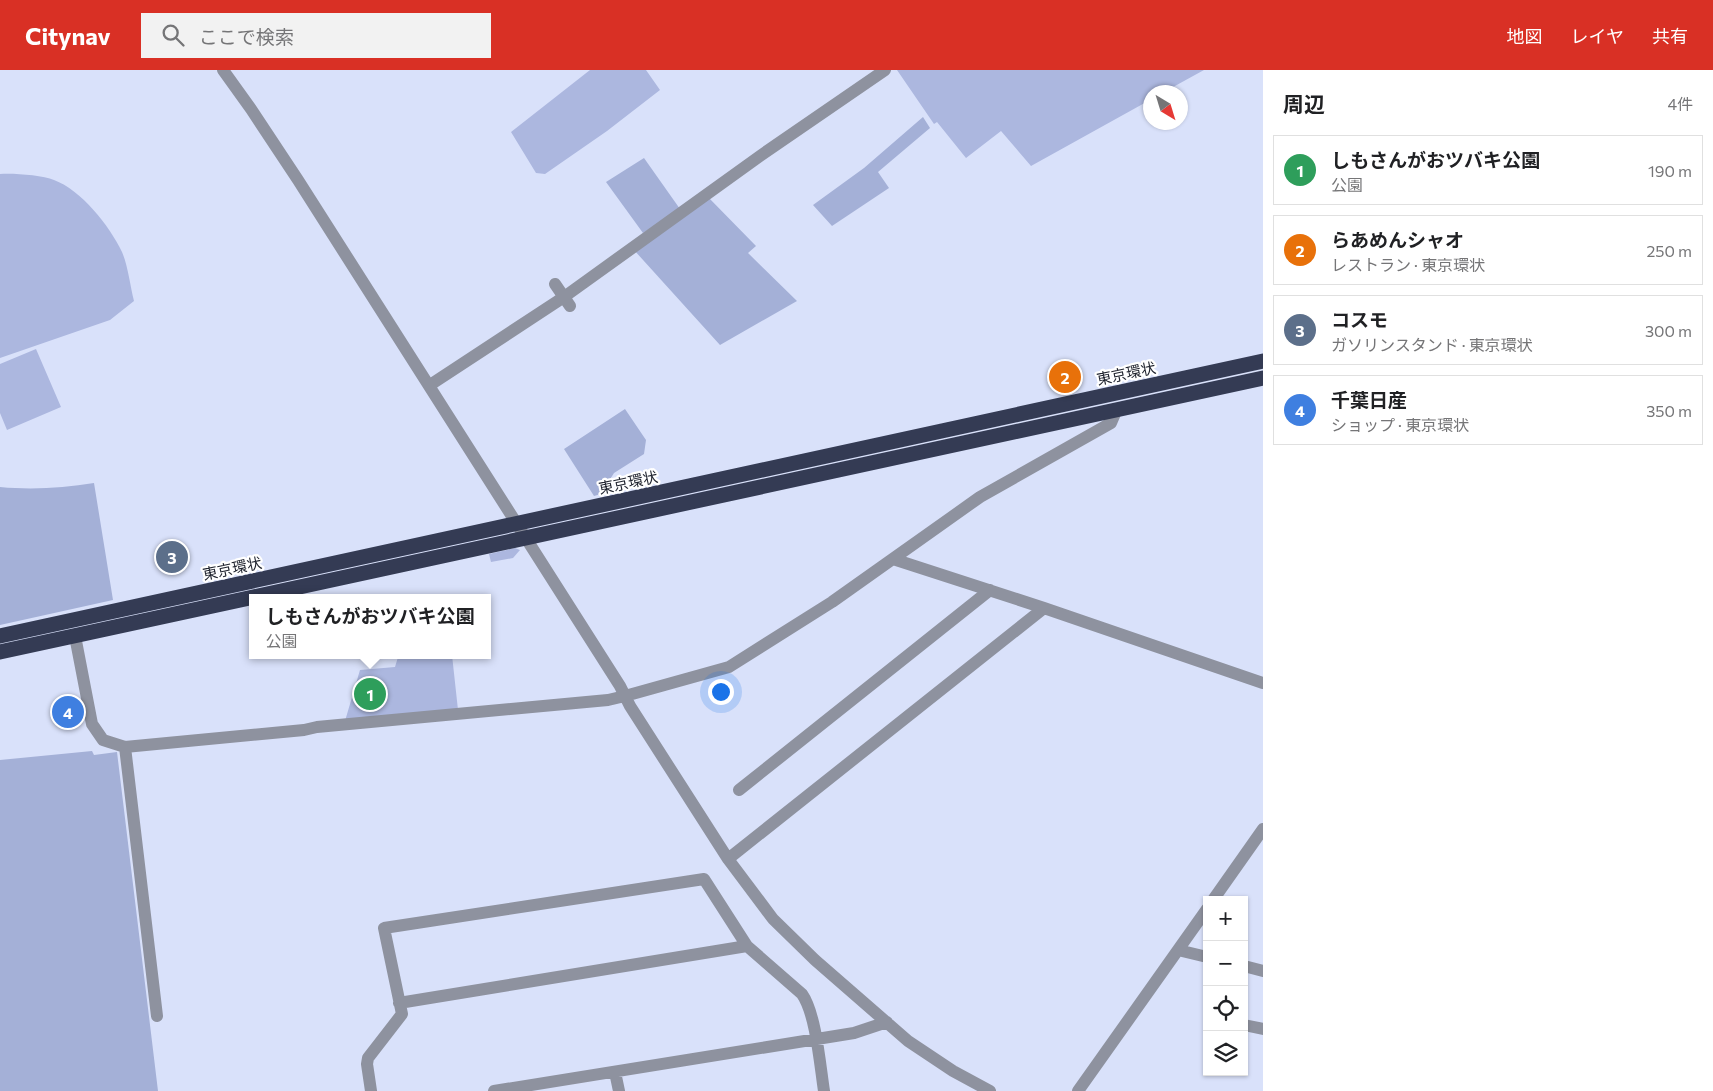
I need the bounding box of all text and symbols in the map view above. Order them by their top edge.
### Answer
search box [141,13,491,58]
text: Citynav [25,21,111,50]
icon: search [159,21,187,49]
text: ここで検索 [199,25,294,48]
text: 地図 [1507,25,1543,47]
text: レイヤ [1571,25,1624,47]
text: 共有 [1652,25,1688,47]
north arrow [1143,85,1188,130]
text: 周辺 [1283,91,1325,116]
text: 4件 [1667,94,1693,113]
text: しもさんがおツバキ公園 [1331,148,1540,171]
text: 1 [1296,161,1304,180]
text: 190 m [1648,161,1692,180]
text: 公園 [1331,175,1363,194]
text: らあめんシャオ [1331,228,1464,251]
text: 2 [1295,241,1305,260]
text: 250 m [1646,241,1692,260]
text: レストラン · 東京環状 [1331,255,1485,274]
text: コスモ [1331,308,1388,331]
text: 3 [1295,321,1305,340]
text: 300 m [1645,321,1692,340]
text: ガソリンスタンド · 東京環状 [1331,335,1533,354]
pin: 2 [1049,358,1081,396]
street label: 東京環状 [1095,358,1157,388]
text: 千葉日産 [1331,388,1407,411]
text: 4 [1295,401,1305,420]
text: 350 m [1646,401,1692,420]
text: ショップ · 東京環状 [1331,415,1469,434]
street label: 東京環状 [597,467,659,497]
pin: 3 [156,538,188,576]
street label: 東京環状 [201,553,263,583]
popup [249,594,491,659]
text: しもさんがおツバキ公園 [265,604,475,627]
text: 公園 [265,631,298,650]
pin: 1 [354,675,386,713]
your location [708,679,734,705]
pin: 4 [52,693,84,731]
map controls [1203,896,1248,1076]
button: + [1203,896,1248,941]
button: − [1203,941,1248,986]
button: locate [1203,986,1248,1031]
button: layers [1203,1031,1248,1076]

